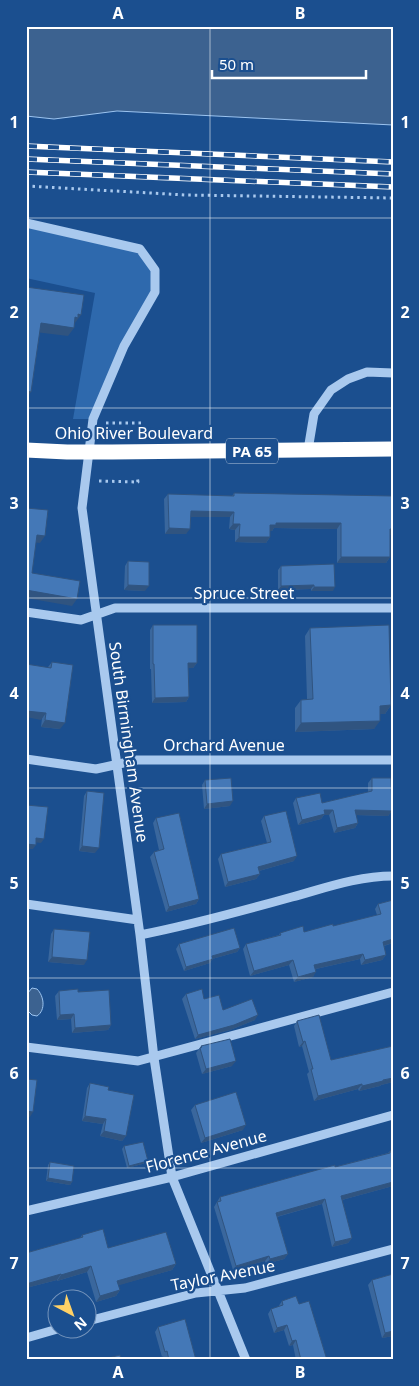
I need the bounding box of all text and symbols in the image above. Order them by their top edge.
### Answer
text: A [112,2,124,24]
text: B [295,2,305,24]
scale bar [212,48,365,80]
text: 50 m [219,54,254,74]
text: 1 [9,111,19,133]
text: 1 [400,111,410,133]
text: 2 [9,301,19,323]
text: 2 [400,301,410,323]
street label: Ohio River Boulevard [55,422,213,444]
road number: PA 65 [226,438,278,464]
text: 3 [9,492,19,514]
text: 3 [400,492,410,514]
street label: Spruce Street [194,582,295,604]
street label: South Birmingham Avenue [104,640,154,844]
text: 4 [9,682,19,704]
text: 4 [400,682,410,704]
street label: Orchard Avenue [163,734,285,756]
text: 5 [9,872,19,894]
text: 5 [400,872,410,894]
text: 6 [9,1062,19,1084]
text: 6 [400,1062,410,1084]
street label: Florence Avenue [143,1124,269,1178]
text: 7 [9,1252,19,1274]
text: 7 [400,1252,410,1274]
street label: Taylor Avenue [169,1254,277,1296]
north arrow [48,1288,98,1338]
text: N [70,1313,91,1335]
text: A [112,1361,124,1383]
text: B [295,1361,305,1383]

